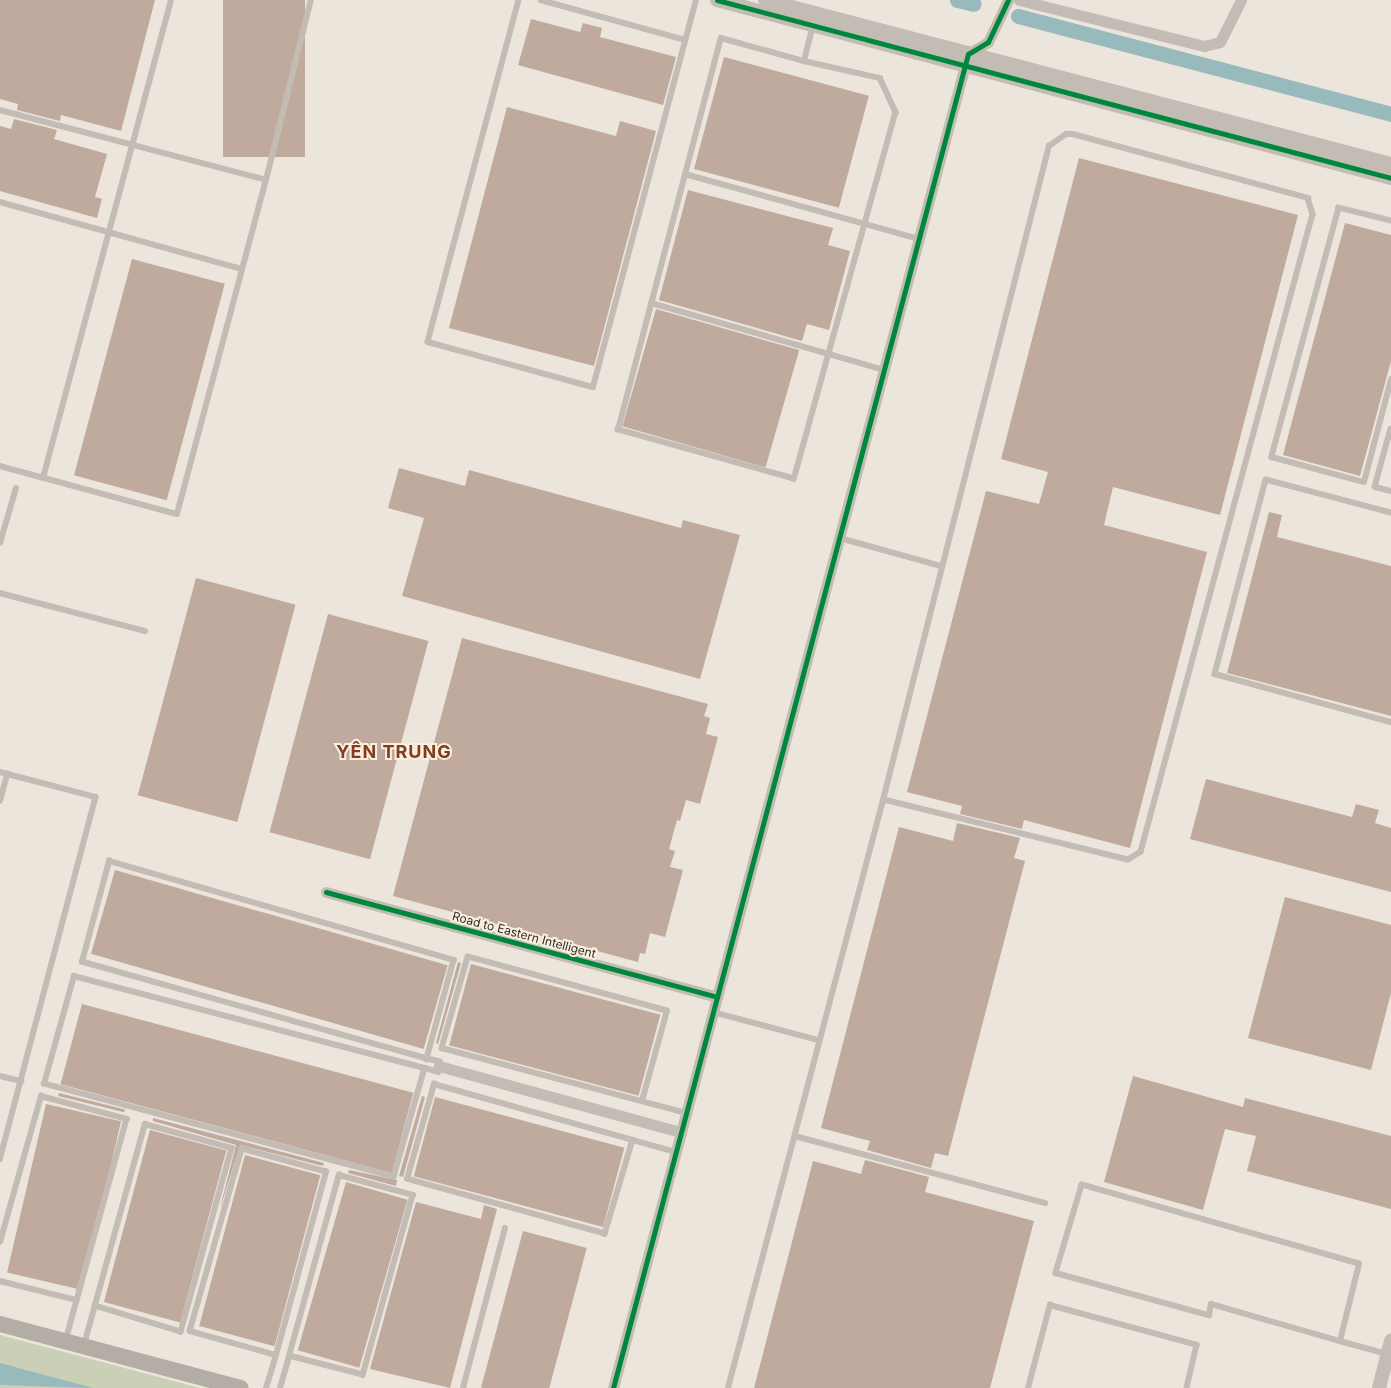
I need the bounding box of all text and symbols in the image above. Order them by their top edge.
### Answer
district label: YÊN TRUNG [335,741,453,763]
street label: Road to Eastern Intelligent [451,909,597,961]

